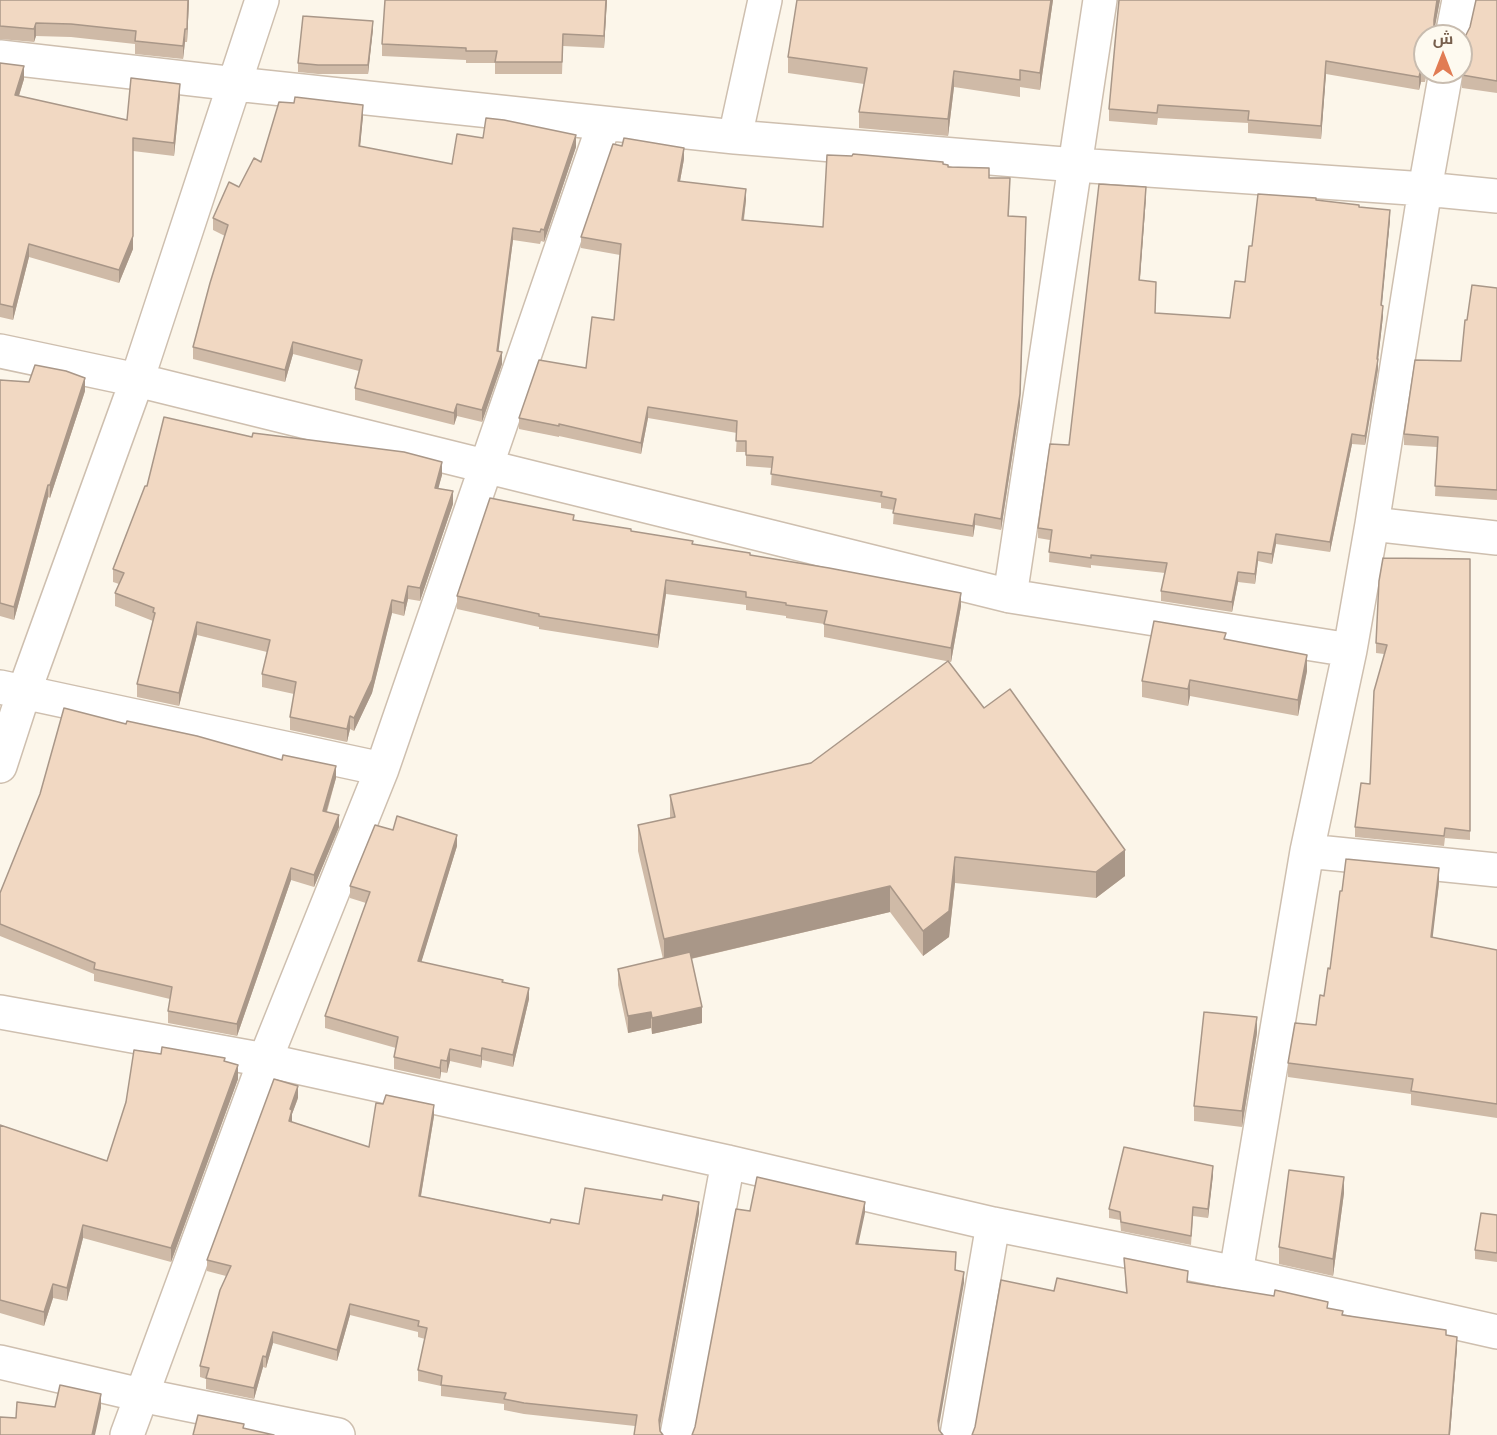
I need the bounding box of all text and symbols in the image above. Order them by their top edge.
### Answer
north arrow [1413,24,1473,84]
text: ش [1433,26,1453,50]

